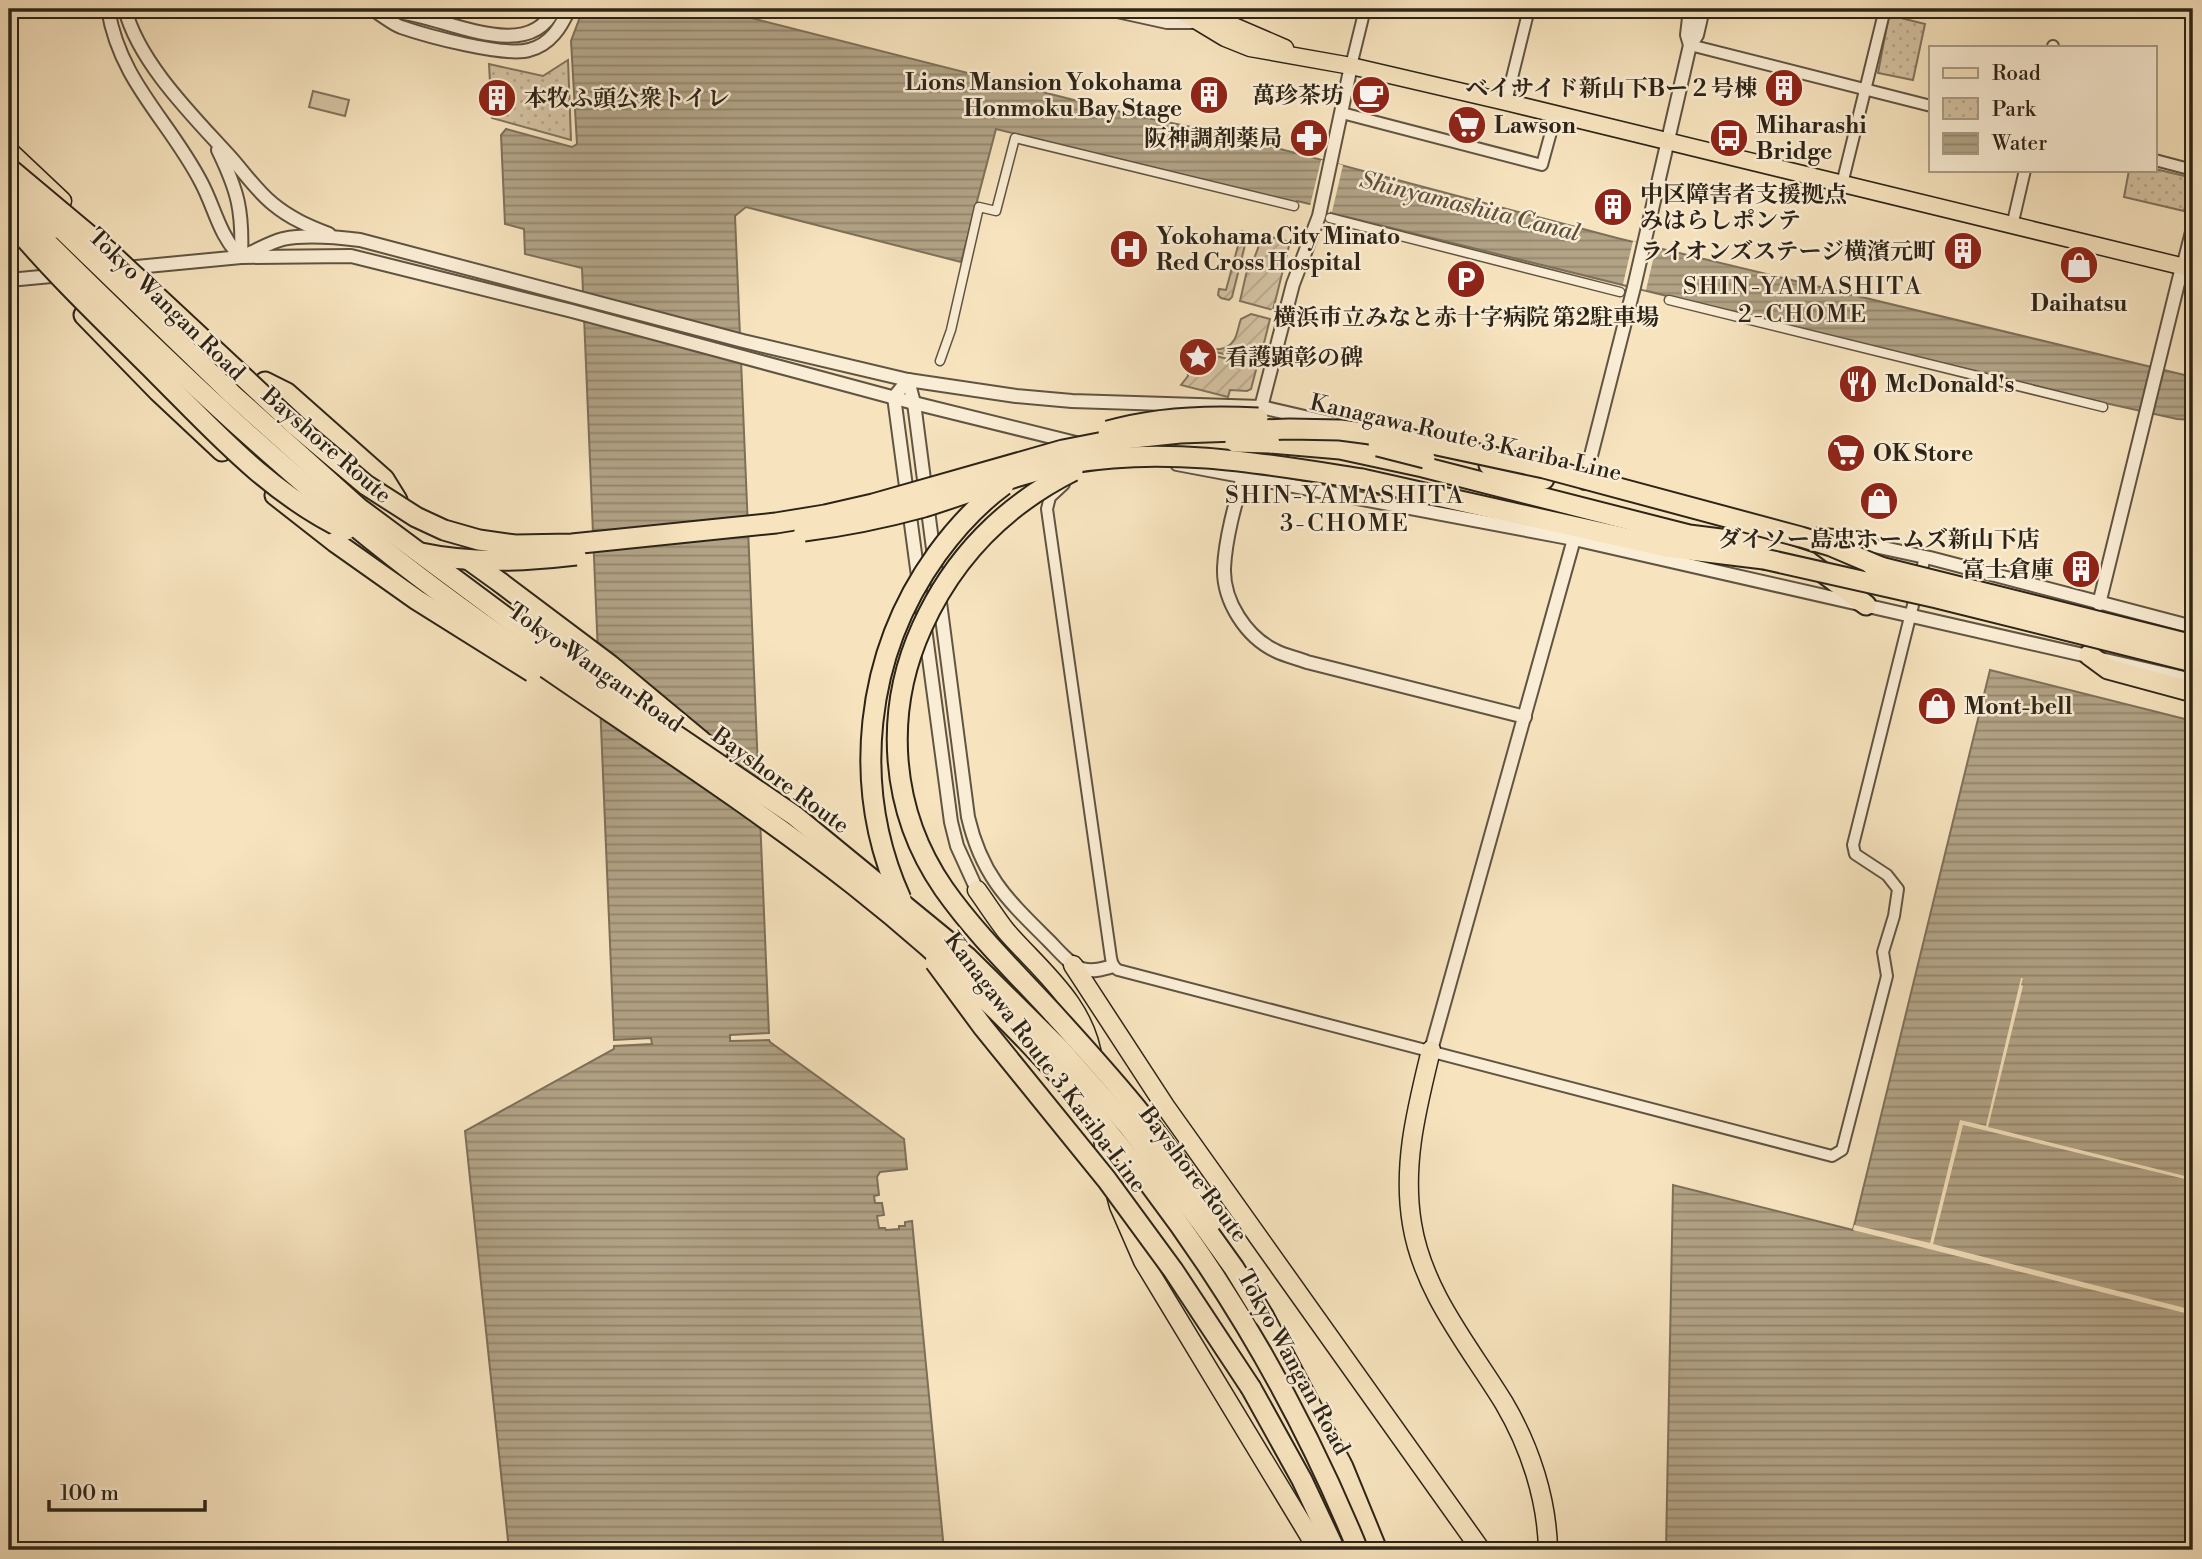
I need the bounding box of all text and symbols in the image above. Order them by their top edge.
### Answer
legend [1929,46,2156,172]
text: Road [1992,61,2041,87]
building icon: ベイサイド新山下Bー２号棟 [1763,67,1805,109]
place label: Lions Mansion Yokohama Honmoku Bay Stage [905,69,1183,123]
building icon: Lions Mansion Yokohama Honmoku Bay Stage [1188,74,1230,116]
cafe icon: 萬珍茶坊 [1350,74,1392,116]
place label: ベイサイド新山下Bー２号棟 [1465,75,1757,103]
building icon: 本牧ふ頭公衆トイレ [476,77,518,119]
place label: 萬珍茶坊 [1252,82,1344,110]
place label: 本牧ふ頭公衆トイレ [524,85,730,113]
text: Park [1992,97,2037,123]
supermarket icon: Lawson [1446,104,1488,146]
place label: Lawson [1494,112,1576,140]
place label: Miharashi Bridge [1756,112,1867,166]
pharmacy icon: 阪神調剤薬局 [1288,117,1330,159]
bus stop icon: Miharashi Bridge [1708,117,1750,159]
place label: 阪神調剤薬局 [1144,125,1282,153]
text: Water [1991,131,2047,157]
water label: Shinyamashita Canal [1357,165,1583,249]
place label: 中区障害者支援拠点 みはらしポンテ [1640,181,1847,235]
building icon: 中区障害者支援拠点 みはらしポンテ [1592,186,1634,228]
street label: Tokyo Wangan Road [82,223,251,387]
place label: Yokohama City Minato Red Cross Hospital [1156,223,1400,277]
hospital icon: Yokohama City Minato Red Cross Hospital [1108,228,1150,270]
building icon: ライオンズステージ横濱元町 [1942,230,1984,272]
place label: ライオンズステージ横濱元町 [1640,238,1936,266]
shop icon: Daihatsu [2058,244,2100,286]
parking icon: 横浜市立みなと赤十字病院 第2駐車場 [1445,258,1487,300]
district label: SHIN-YAMASHITA 2-CHOME [1683,272,1923,330]
place label: Daihatsu [2031,290,2127,318]
place label: 横浜市立みなと赤十字病院 第2駐車場 [1273,304,1659,332]
place icon: 看護顕彰の碑 [1177,336,1219,378]
place label: 看護顕彰の碑 [1225,344,1363,372]
restaurant icon: McDonald's [1837,363,1879,405]
place label: McDonald's [1885,371,2014,399]
street label: Bayshore Route [255,381,397,510]
street label: Kanagawa Route 3 Kariba Line [1307,388,1624,487]
supermarket icon: OK Store [1825,432,1867,474]
place label: OK Store [1873,440,1973,468]
shop icon: ダイソー島忠ホームズ新山下店 [1858,480,1900,522]
district label: SHIN-YAMASHITA 3-CHOME [1225,481,1465,539]
place label: ダイソー島忠ホームズ新山下店 [1718,526,2040,554]
building icon: 富士倉庫 [2060,548,2102,590]
place label: 富士倉庫 [1962,556,2054,584]
street label: Tokyo Wangan Road [503,597,688,739]
shop icon: Mont-bell [1916,685,1958,727]
place label: Mont-bell [1964,693,2073,721]
street label: Bayshore Route [705,721,855,840]
street label: Kanagawa Route 3 Kariba Line [938,927,1152,1198]
street label: Bayshore Route [1132,1100,1253,1248]
street label: Tokyo Wangan Road [1231,1265,1356,1460]
scale bar [49,1468,205,1512]
text: 100 m [60,1481,119,1507]

